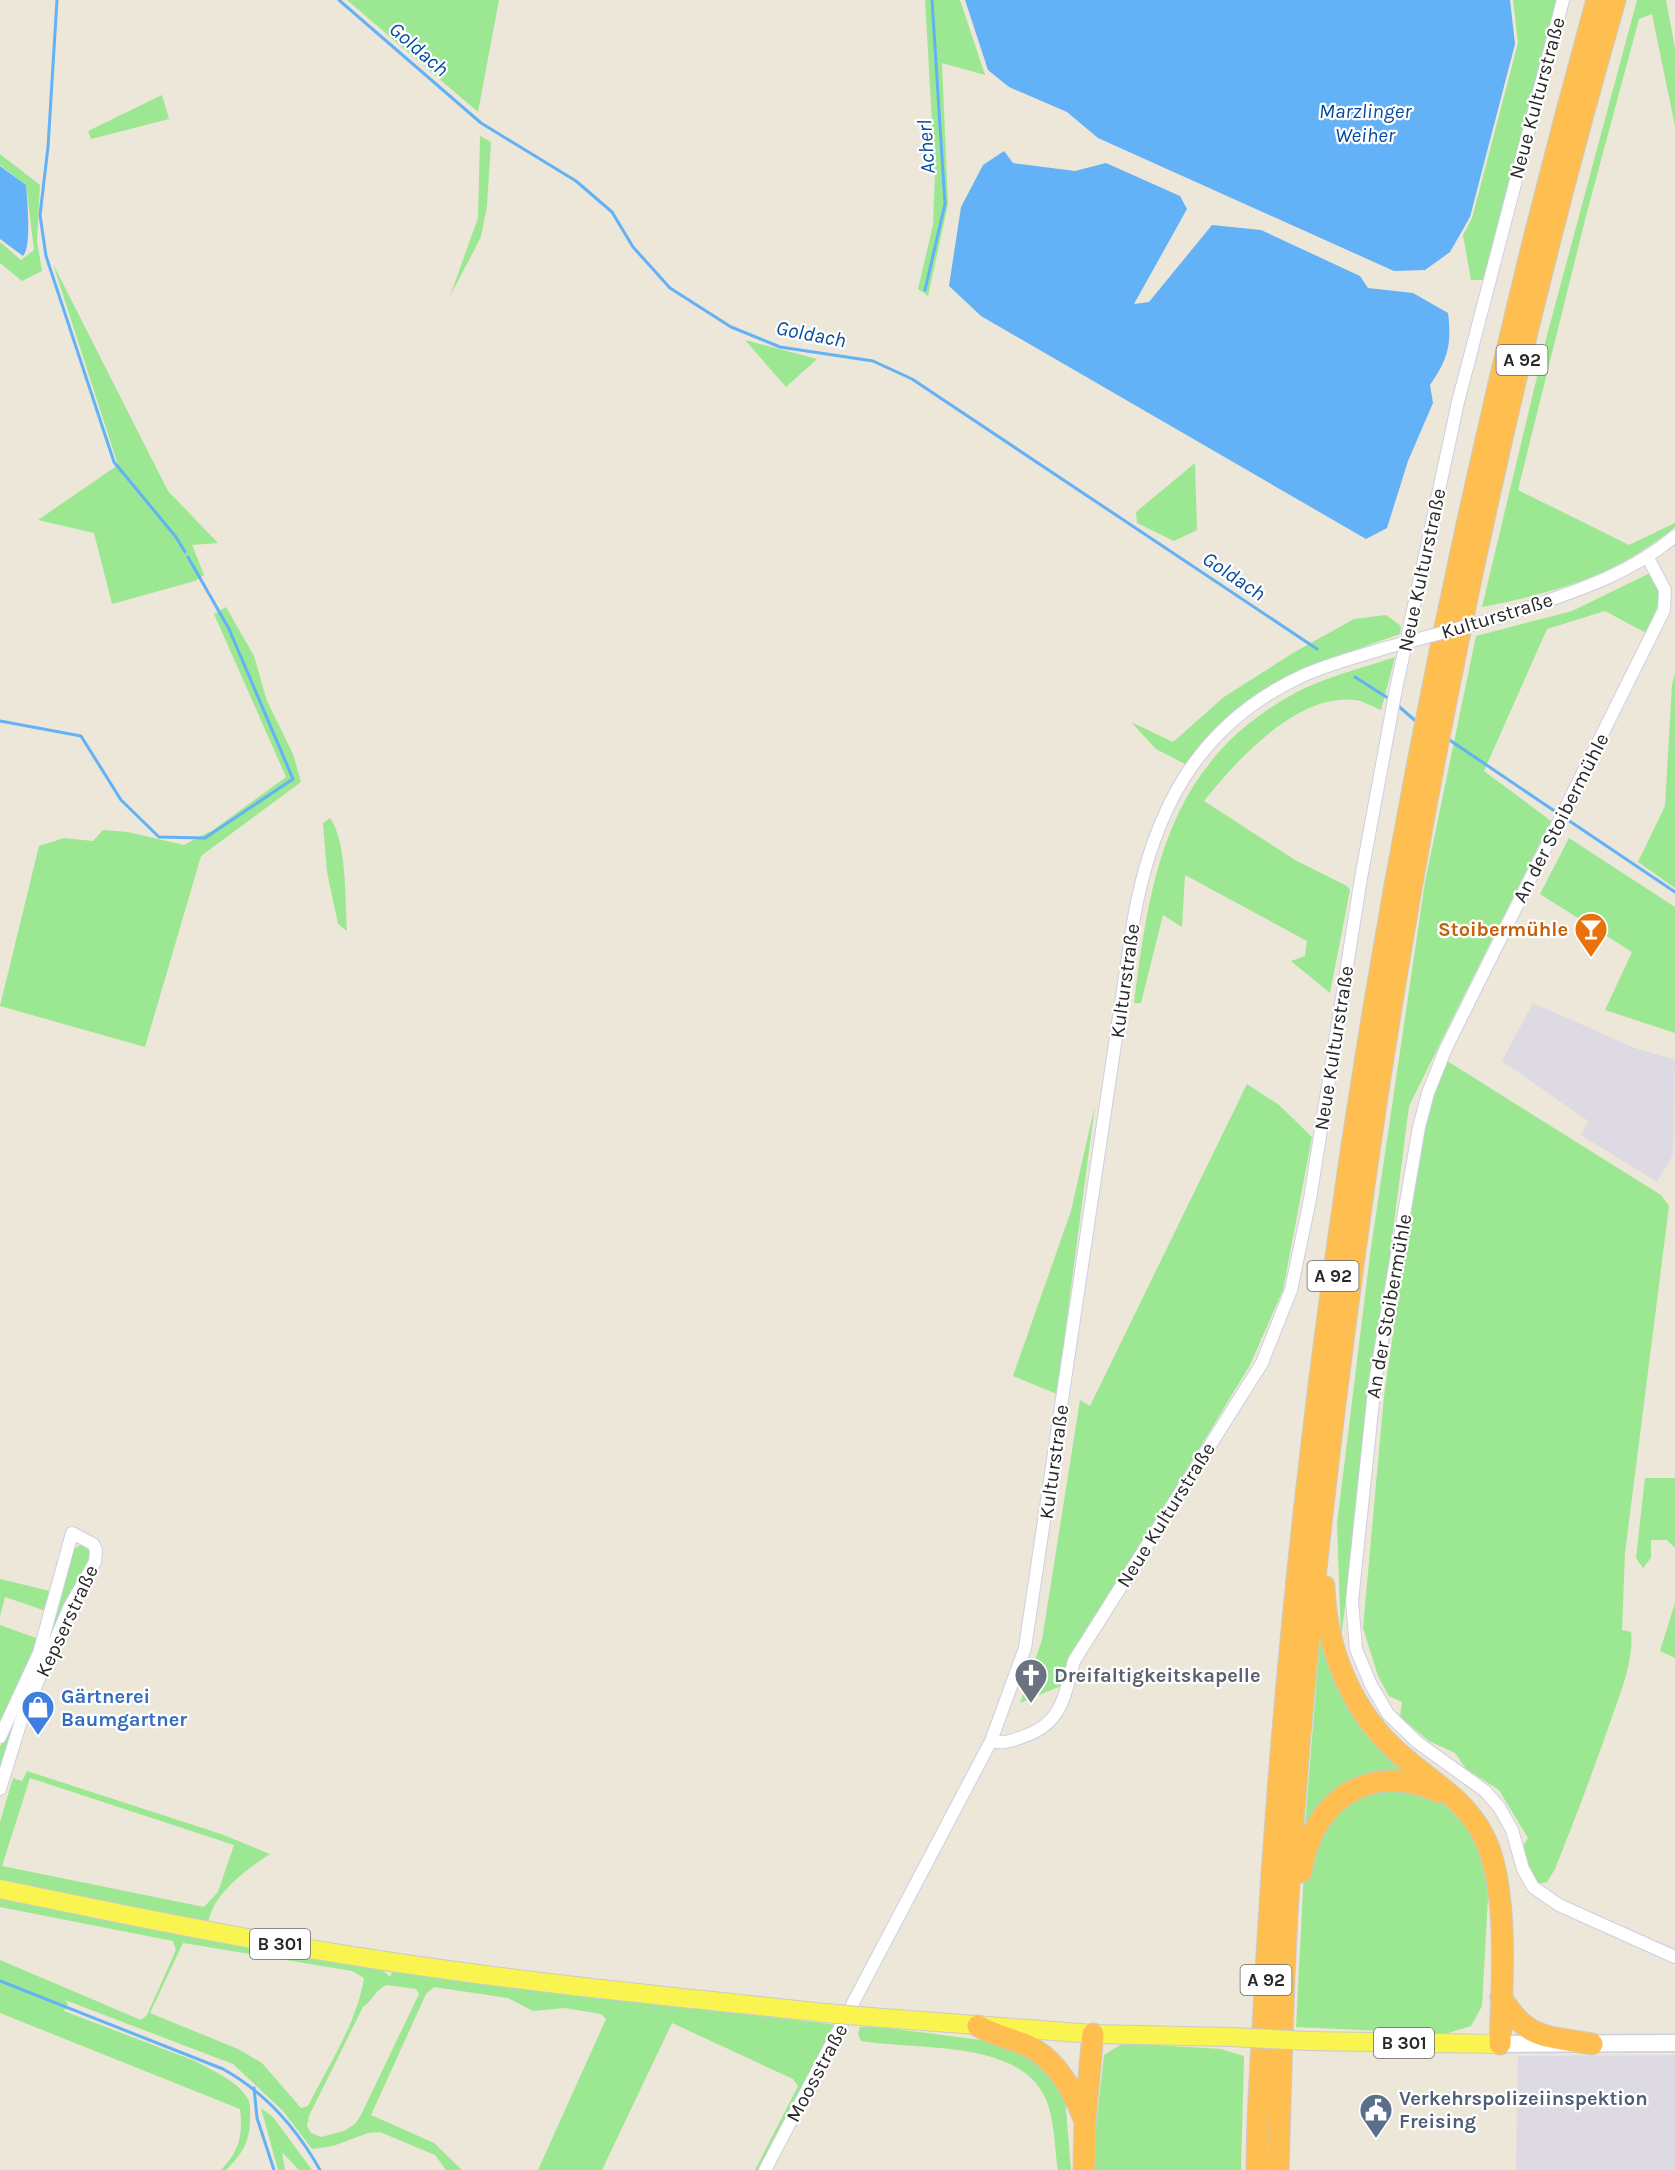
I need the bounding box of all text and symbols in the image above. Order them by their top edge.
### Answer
street label: Neue Kulturstraße [1504,15,1570,181]
water label: Goldach [384,17,454,81]
water label: Marzlinger Weiher [1319,99,1412,147]
water label: Acherl [912,119,940,175]
water label: Goldach [774,315,848,353]
road number: A 92 [1496,345,1547,375]
street label: Neue Kulturstraße [1393,486,1451,654]
water label: Goldach [1198,546,1270,606]
street label: Kulturstraße [1438,588,1556,644]
street label: An der Stoibermühle [1508,729,1614,907]
bar icon: Stoibermühle [1573,911,1609,958]
place label: Stoibermühle [1438,918,1568,941]
street label: Kulturstraße [1106,922,1144,1040]
street label: Neue Kulturstraße [1310,964,1358,1132]
street label: An der Stoibermühle [1361,1212,1417,1400]
road number: A 92 [1308,1261,1358,1291]
street label: Kulturstraße [1035,1403,1073,1521]
street label: Neue Kulturstraße [1112,1438,1220,1592]
street label: Kepserstraße [31,1561,103,1681]
church icon: Dreifaltigkeitskapelle [1013,1657,1049,1704]
place label: Dreifaltigkeitskapelle [1054,1664,1261,1687]
place label: Gärtnerei Baumgartner [61,1685,187,1731]
shop icon: Gärtnerei Baumgartner [20,1689,56,1736]
road number: B 301 [250,1929,310,1959]
road number: A 92 [1240,1965,1292,1995]
street label: Moosstraße [781,2020,853,2126]
road number: B 301 [1374,2028,1434,2058]
place label: Verkehrspolizeiinspektion Freising [1399,2087,1648,2133]
public building icon: Verkehrspolizeiinspektion Freising [1358,2092,1394,2139]

